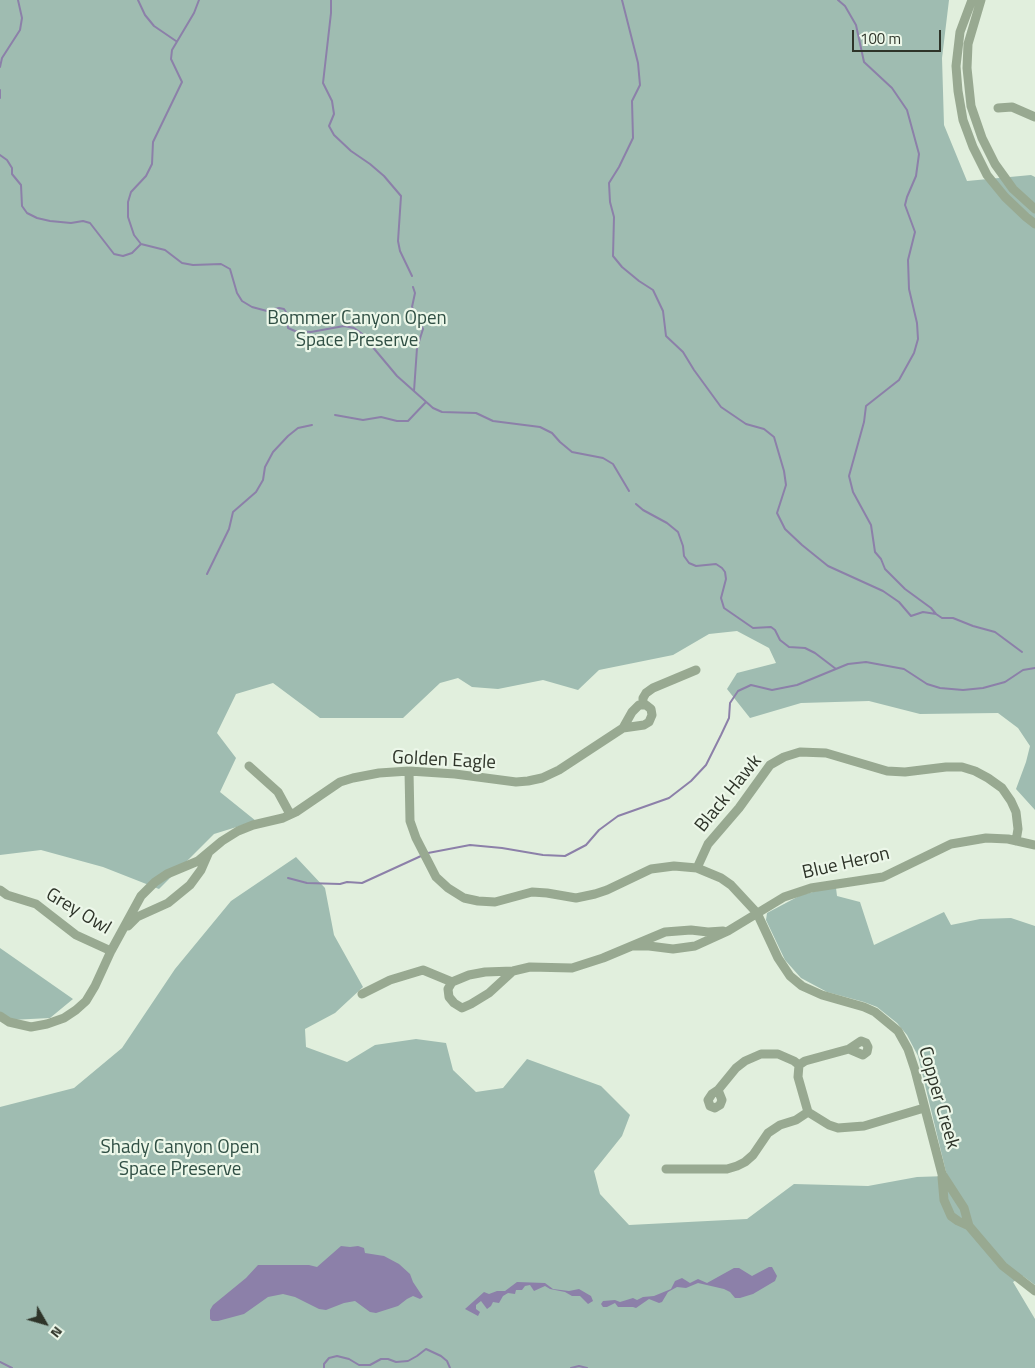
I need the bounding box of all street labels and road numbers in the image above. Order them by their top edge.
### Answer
street label: Golden Eagle [392,747,496,775]
street label: Black Hawk [691,751,767,837]
street label: Blue Heron [800,843,892,885]
street label: Grey Owl [41,884,115,940]
street label: Copper Creek [913,1044,963,1152]

